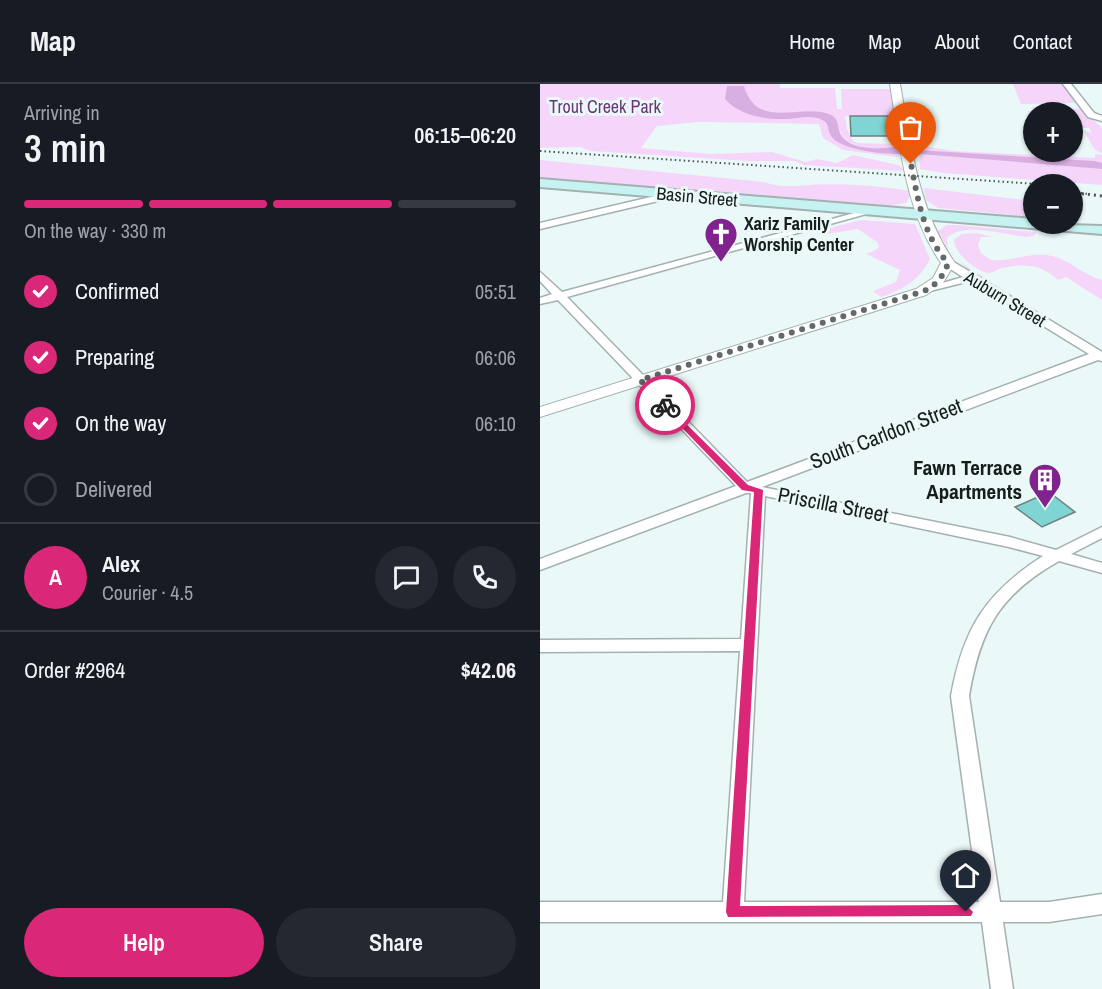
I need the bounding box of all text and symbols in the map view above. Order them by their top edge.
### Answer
text: Map [30,22,76,60]
text: Home [789,27,835,56]
text: Map [868,27,902,56]
text: About [935,27,980,56]
text: Contact [1013,27,1072,56]
park label: Trout Creek Park [549,94,662,119]
text: Arriving in [24,99,100,126]
pin [885,102,936,164]
map controls [1023,102,1083,234]
button: + [1023,102,1083,162]
icon: bag [894,111,927,144]
text: 06:15–06:20 [414,120,516,150]
text: 3 min [24,122,106,174]
button: − [1023,174,1083,234]
street label: Basin Street [655,181,739,212]
place label: Xariz Family Worship Center [744,211,854,257]
church icon: Xariz Family Worship Center [703,216,739,263]
text: On the way · 330 m [24,217,166,244]
street label: Auburn Street [959,264,1051,333]
icon: check [24,275,57,308]
text: Confirmed [75,276,159,306]
text: 05:51 [475,278,516,305]
icon: check [24,341,57,374]
text: Preparing [75,342,154,372]
text: 06:06 [475,344,516,371]
courier [635,375,695,435]
icon: bike [649,389,682,422]
street label: South Carldon Street [806,391,966,476]
icon: check [24,407,57,440]
text: On the way [75,408,166,438]
text: 06:10 [475,410,516,437]
place label: Fawn Terrace Apartments [913,453,1022,506]
building icon: Fawn Terrace Apartments [1027,462,1063,509]
text: Delivered [75,474,152,504]
street label: Priscilla Street [775,480,891,529]
button: chat [375,546,438,609]
button: phone [453,546,516,609]
text: Alex [102,549,140,579]
text: A [49,562,62,592]
text: Courier · 4.5 [102,579,193,606]
text: Order #2964 [24,655,125,685]
text: $42.06 [461,655,516,685]
pin [940,850,991,912]
icon: home [949,859,982,892]
button: Help [24,908,264,977]
button: Share [276,908,516,977]

